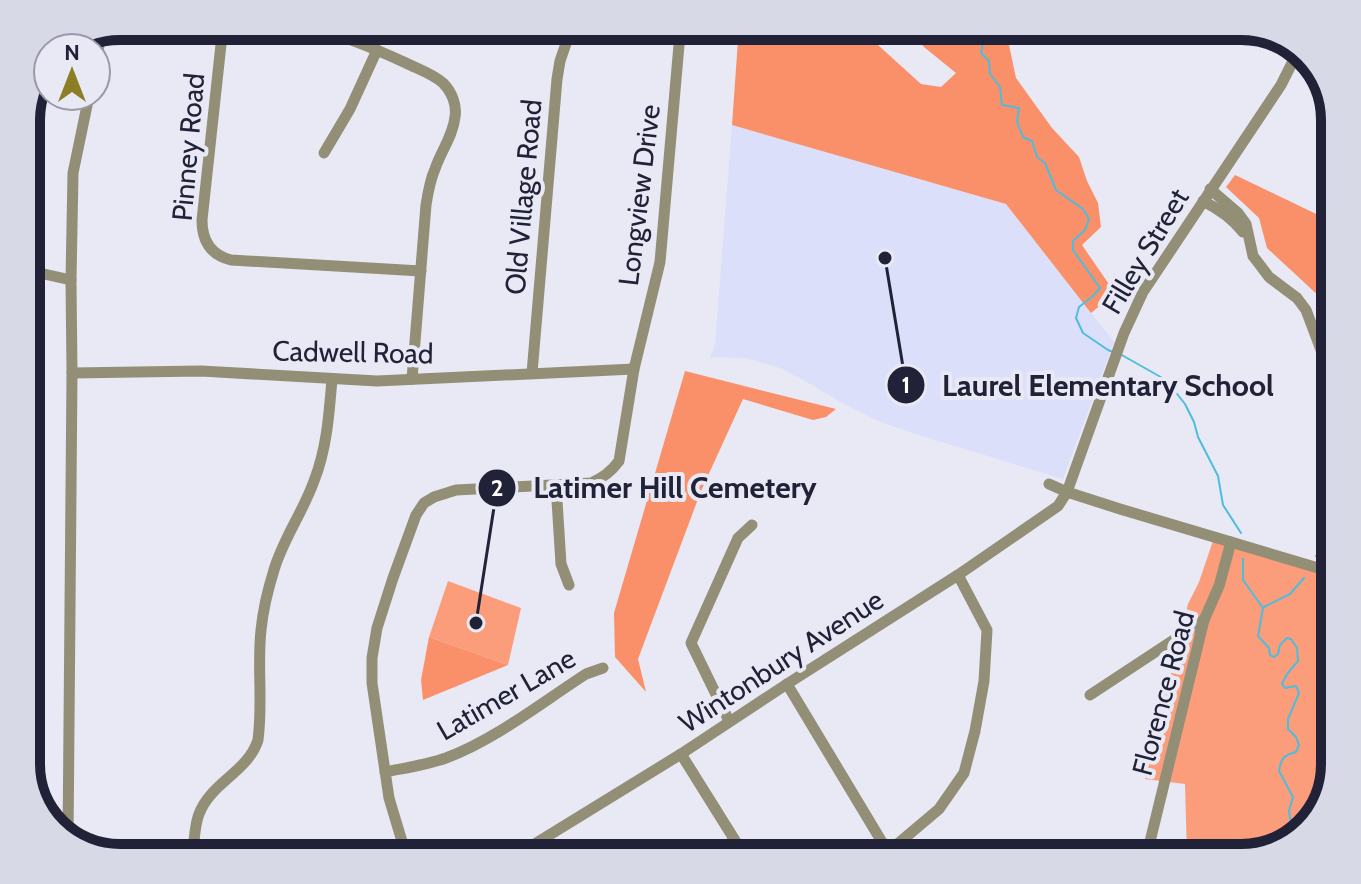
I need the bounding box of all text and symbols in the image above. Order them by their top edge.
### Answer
north arrow [32,32,112,112]
text: N [64,39,80,66]
street label: Pinney Road [165,72,211,222]
street label: Old Village Road [498,98,548,296]
street label: Longview Drive [611,103,667,287]
street label: Filley Street [1094,182,1196,320]
street label: Cadwell Road [272,334,434,370]
callout: Laurel Elementary School [886,358,1290,412]
text: Laurel Elementary School [942,367,1274,404]
text: 1 [902,370,910,399]
callout: Latimer Hill Cemetery [477,461,833,515]
text: Latimer Hill Cemetery [533,469,818,506]
text: 2 [491,473,503,502]
street label: Wintonbury Avenue [673,582,889,740]
street label: Florence Road [1125,607,1201,779]
street label: Latimer Lane [431,641,581,747]

